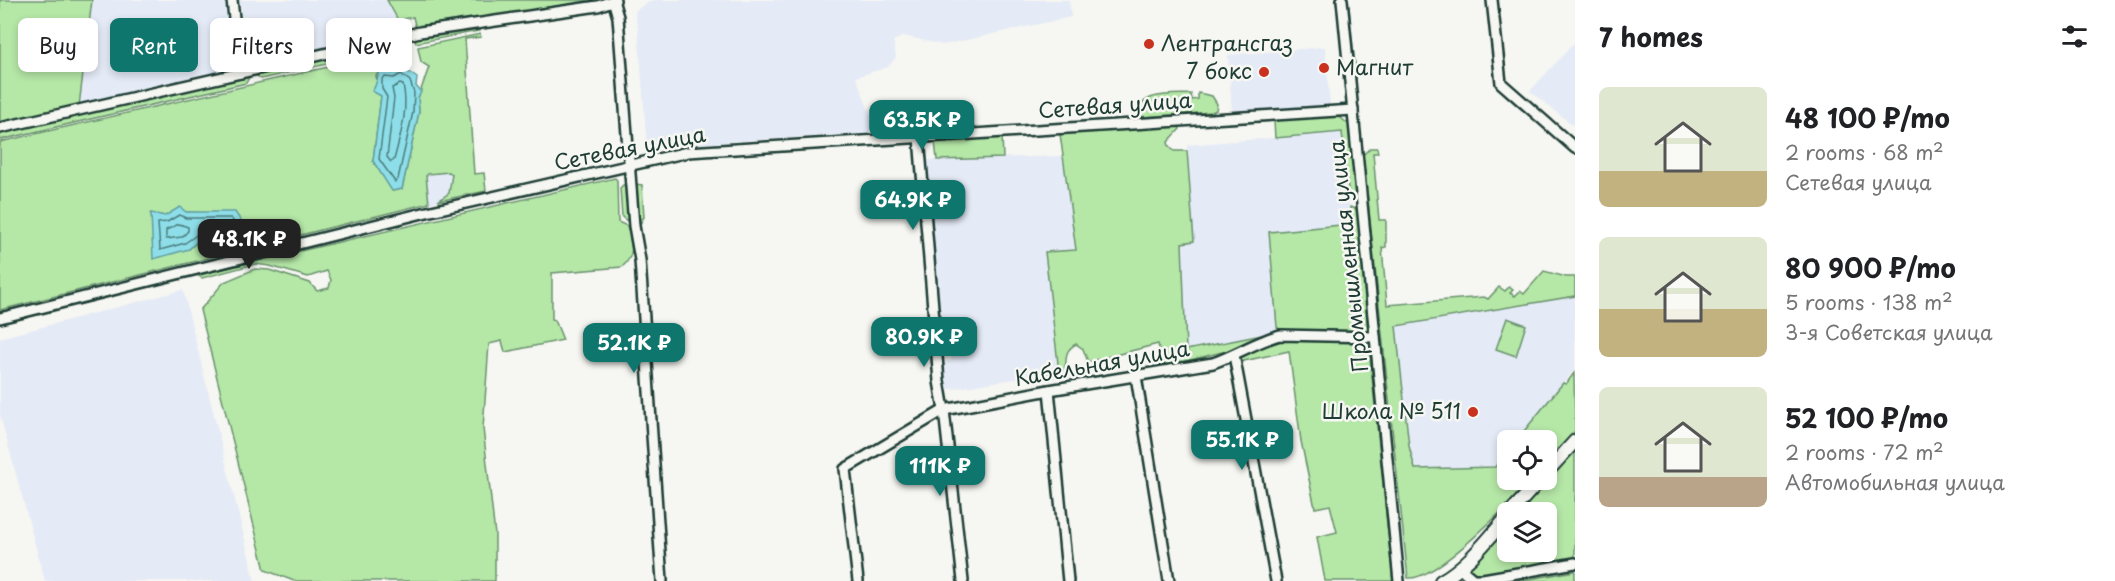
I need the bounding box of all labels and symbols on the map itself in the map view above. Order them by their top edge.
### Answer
place label: Лентрансгаз [1161,26,1293,58]
marker: Лентрансгаз [1142,37,1156,51]
place label: Магнит [1336,50,1413,82]
place label: 7 бокс [1186,54,1252,86]
marker: Магнит [1317,61,1331,75]
marker: 7 бокс [1257,65,1271,79]
street label: Сетевая улица [1037,83,1193,125]
pin: 63.5K ₽ [867,100,977,151]
street label: Сетевая улица [551,117,709,177]
street label: Промышленная улица [1319,138,1375,374]
pin: 64.9K ₽ [858,180,968,231]
pin: 48.1K ₽ [194,219,304,270]
pin: 80.9K ₽ [869,317,979,368]
pin: 52.1K ₽ [579,323,689,374]
street label: Кабельная улица [1012,331,1193,393]
place label: Школа № 511 [1322,394,1461,426]
marker: Школа № 511 [1466,405,1480,419]
pin: 55.1K ₽ [1187,420,1297,471]
pin: 111K ₽ [891,446,989,497]

